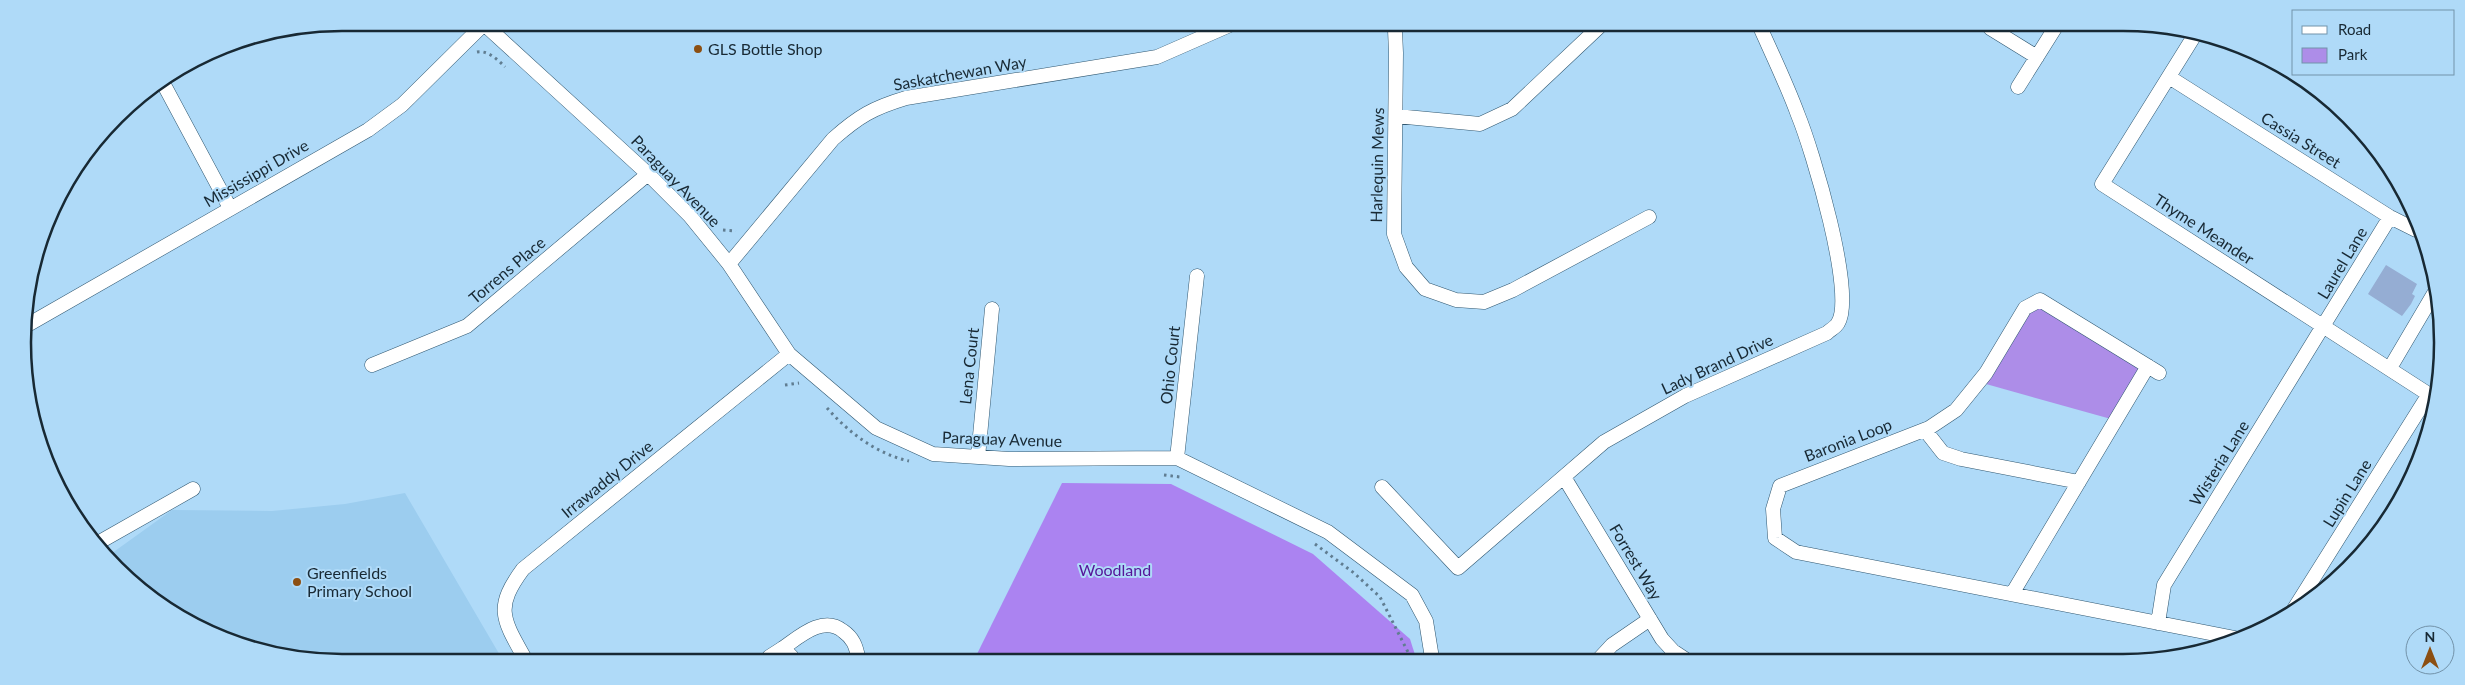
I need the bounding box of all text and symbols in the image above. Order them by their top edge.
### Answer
legend [2292,10,2455,75]
text: Road [2338,20,2371,38]
place label: GLS Bottle Shop [708,39,823,58]
marker: GLS Bottle Shop [692,43,704,55]
text: Park [2338,45,2368,63]
street label: Saskatchewan Way [892,51,1029,94]
street label: Harlequin Mews [1366,107,1387,223]
street label: Cassia Street [2258,108,2345,172]
street label: Paraguay Avenue [628,131,725,231]
street label: Mississippi Drive [200,135,312,210]
street label: Thyme Meander [2151,189,2258,268]
street label: Laurel Lane [2313,223,2370,302]
street label: Torrens Place [465,232,549,307]
street label: Ohio Court [1156,325,1183,405]
street label: Lena Court [955,326,982,405]
street label: Lady Brand Drive [1658,329,1776,398]
street label: Baronia Loop [1801,414,1894,465]
street label: Wisteria Lane [2185,417,2252,509]
street label: Paraguay Avenue [942,427,1062,450]
street label: Irrawaddy Drive [557,436,656,521]
street label: Lupin Lane [2318,455,2375,530]
street label: Forrest Way [1606,520,1667,604]
park label: Woodland [1079,560,1151,579]
place label: Greenfields Primary School [307,563,412,600]
marker: Greenfields Primary School [291,576,303,588]
north arrow [2405,625,2455,675]
text: N [2425,628,2435,645]

